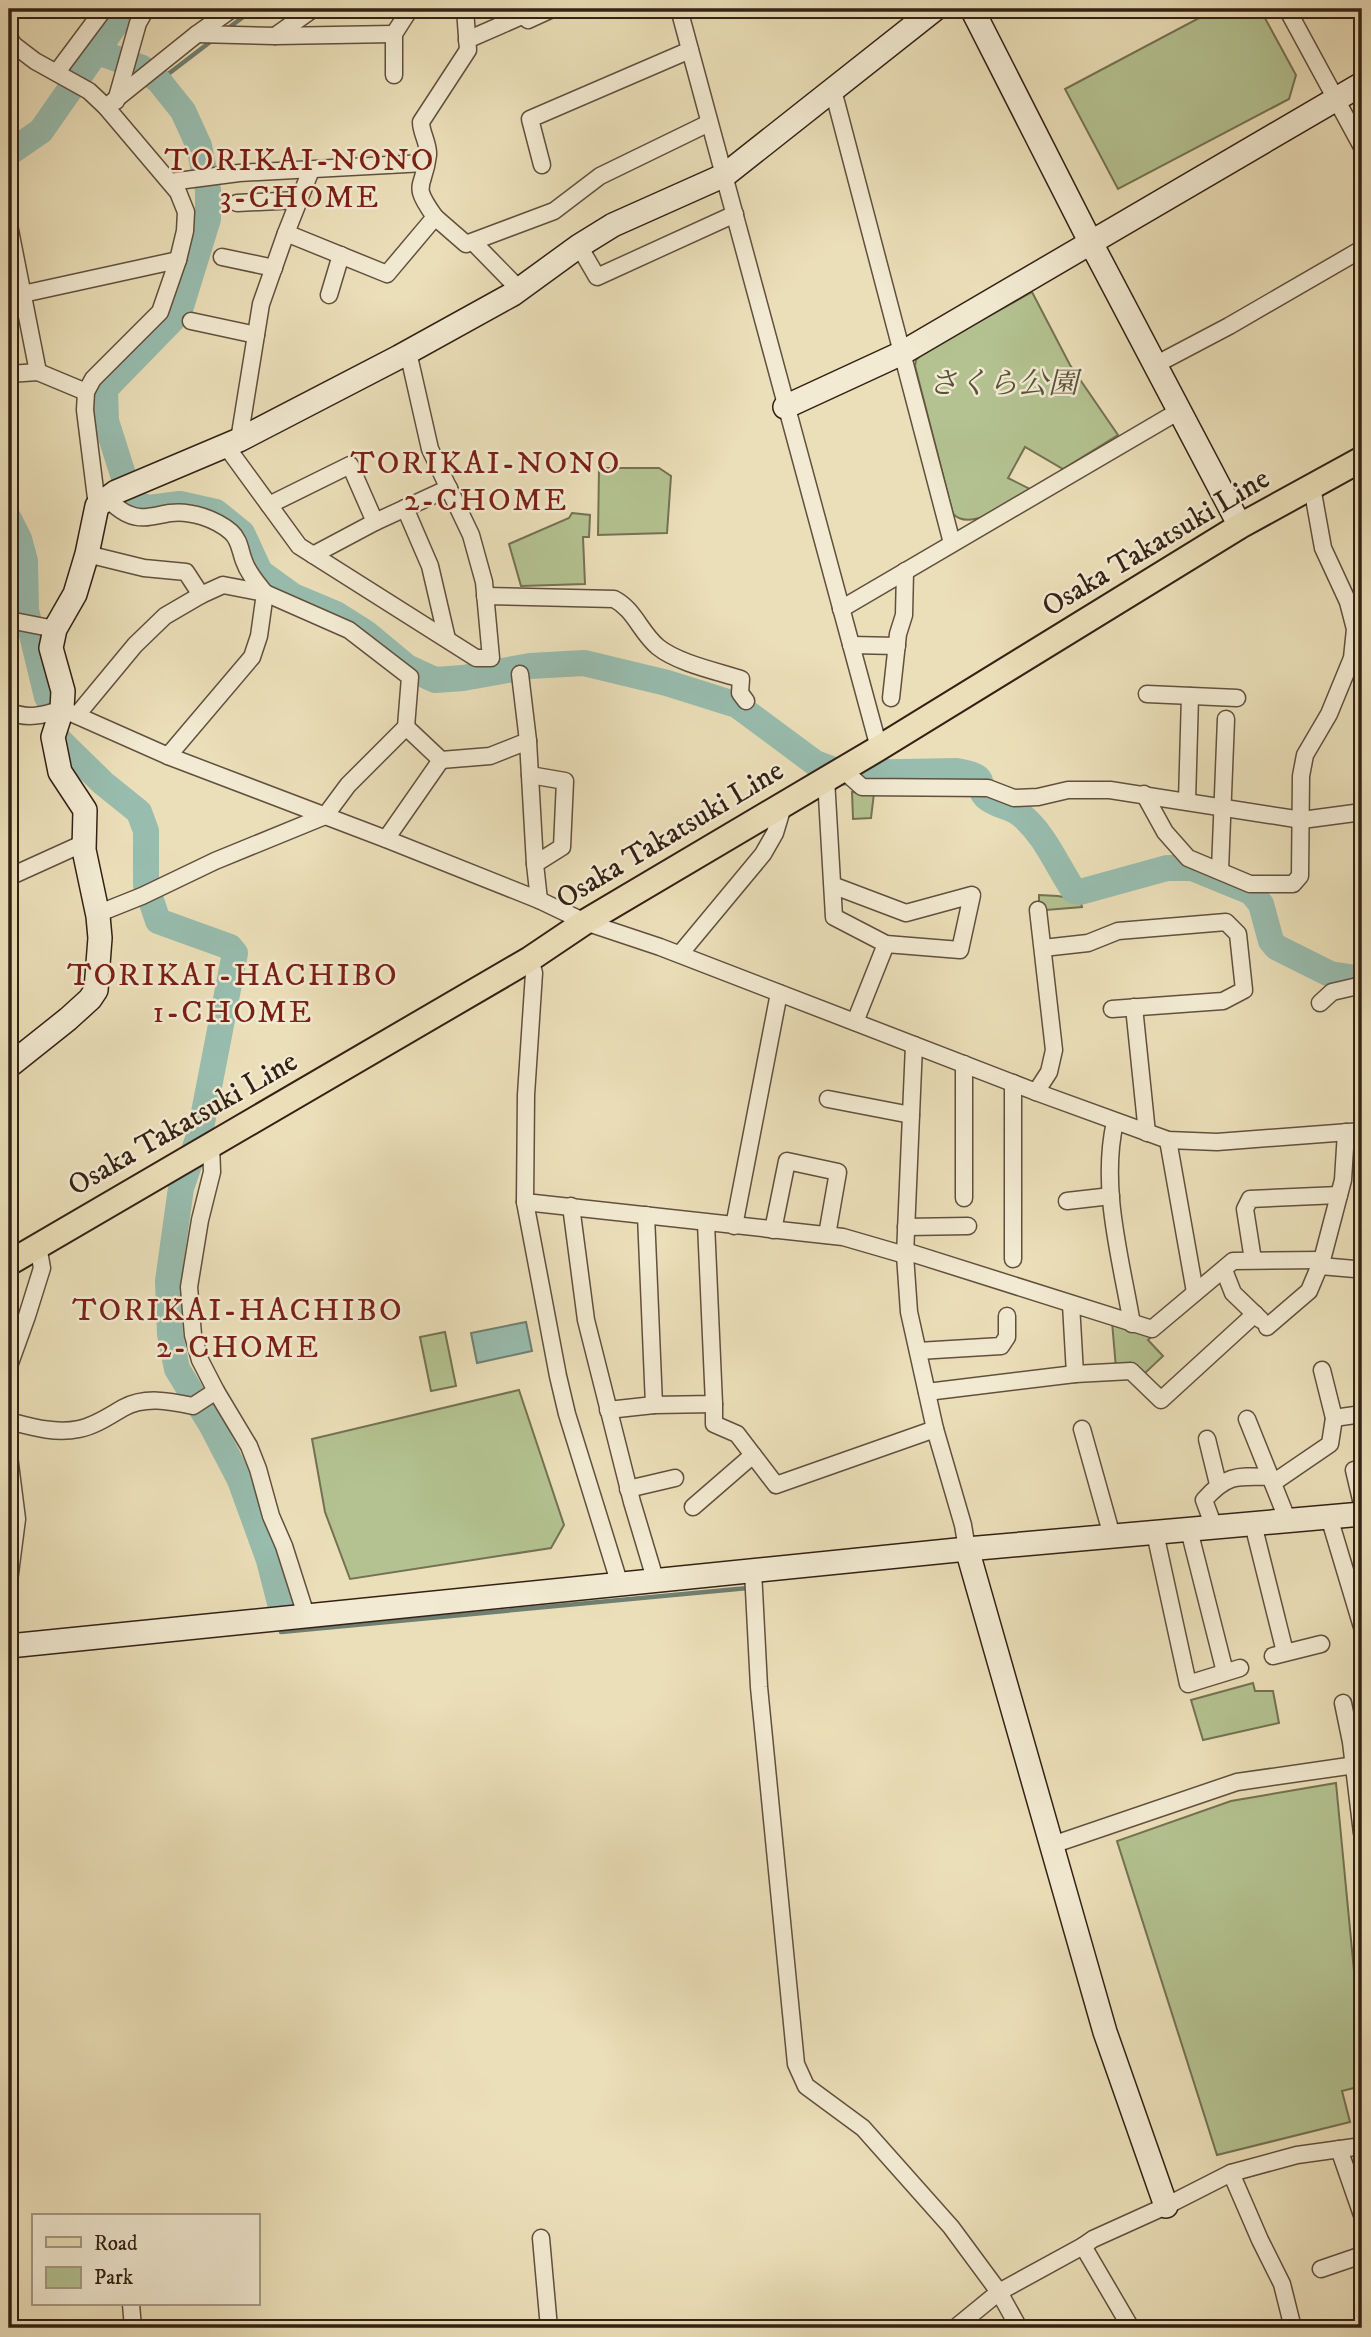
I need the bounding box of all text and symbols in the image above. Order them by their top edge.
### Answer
district label: TORIKAI-NONO 3-CHOME [165,141,435,218]
park label: さくら公園 [928,366,1083,403]
district label: TORIKAI-NONO 2-CHOME [351,444,621,521]
street label: Osaka Takatsuki Line [1035,460,1277,626]
street label: Osaka Takatsuki Line [549,752,791,918]
district label: TORIKAI-HACHIBO 1-CHOME [67,956,399,1033]
street label: Osaka Takatsuki Line [62,1043,304,1205]
district label: TORIKAI-HACHIBO 2-CHOME [72,1291,404,1368]
legend [32,2214,259,2306]
text: Road [94,2231,138,2257]
text: Park [94,2265,134,2291]

